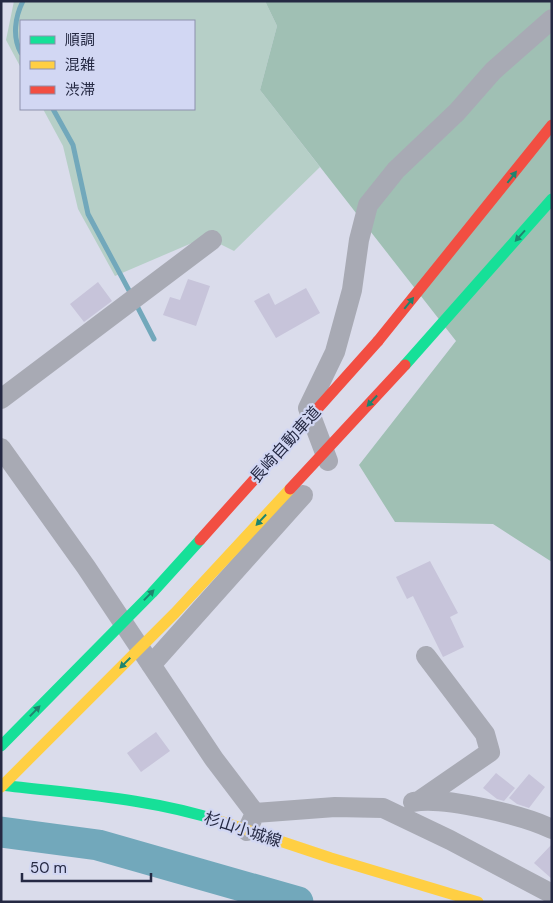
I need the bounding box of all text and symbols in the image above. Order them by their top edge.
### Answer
legend [20,20,195,110]
text: 順調 [65,30,95,50]
text: 混雑 [65,55,95,75]
text: 渋滞 [65,80,95,100]
one-way arrow [506,171,517,184]
one-way arrow [514,229,525,242]
one-way arrow [403,297,414,310]
one-way arrow [366,395,378,407]
street label: 長崎自動車道 [245,402,325,487]
one-way arrow [255,514,267,526]
one-way arrow [143,589,155,601]
one-way arrow [119,657,131,669]
one-way arrow [29,705,41,717]
street label: 杉山小城線 [202,807,284,852]
scale bar [22,850,151,882]
text: 50 m [30,858,67,878]

